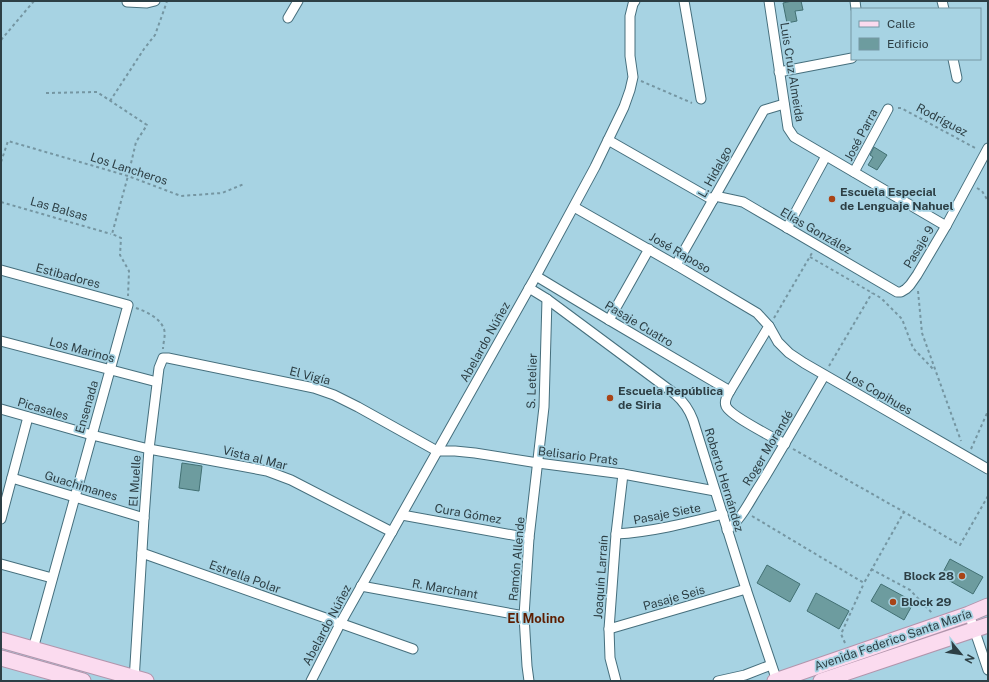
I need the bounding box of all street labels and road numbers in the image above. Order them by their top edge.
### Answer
street label: Luis Cruz Almeida [777,21,807,123]
street label: Rodríguez [914,101,970,139]
street label: José Parra [841,107,881,163]
street label: L. Hidalgo [695,144,735,200]
street label: Los Lancheros [89,150,169,188]
street label: Las Balsas [29,194,89,224]
street label: Elías González [778,205,854,257]
street label: Pasaje 9 [901,223,937,271]
street label: José Raposo [647,230,713,276]
street label: Estibadores [34,261,102,291]
street label: Pasaje Cuatro [602,298,676,350]
street label: Abelardo Núñez [457,299,513,385]
street label: Los Marinos [48,335,116,365]
street label: S. Letelier [524,353,540,409]
street label: El Vigía [288,364,332,388]
street label: Los Copihues [843,368,915,418]
street label: Ensenada [73,379,101,435]
street label: Picasales [16,395,70,423]
street label: Roger Morandé [740,408,796,488]
street label: Roberto Hernández [702,426,747,534]
street label: Vista al Mar [221,443,289,473]
street label: Belisario Prats [537,444,619,468]
street label: El Muelle [126,454,144,507]
street label: Guachimanes [43,468,119,504]
street label: Cura Gómez [433,501,503,527]
street label: Pasaje Siete [632,501,702,527]
street label: Ramón Allende [506,516,528,602]
street label: Joaquín Larraín [591,534,611,619]
street label: Estrella Polar [207,558,283,597]
street label: R. Marchant [411,576,479,602]
street label: Abelardo Núñez [300,582,354,668]
street label: Pasaje Seis [642,583,706,613]
street label: Avenida Federico Santa María [812,606,974,674]

